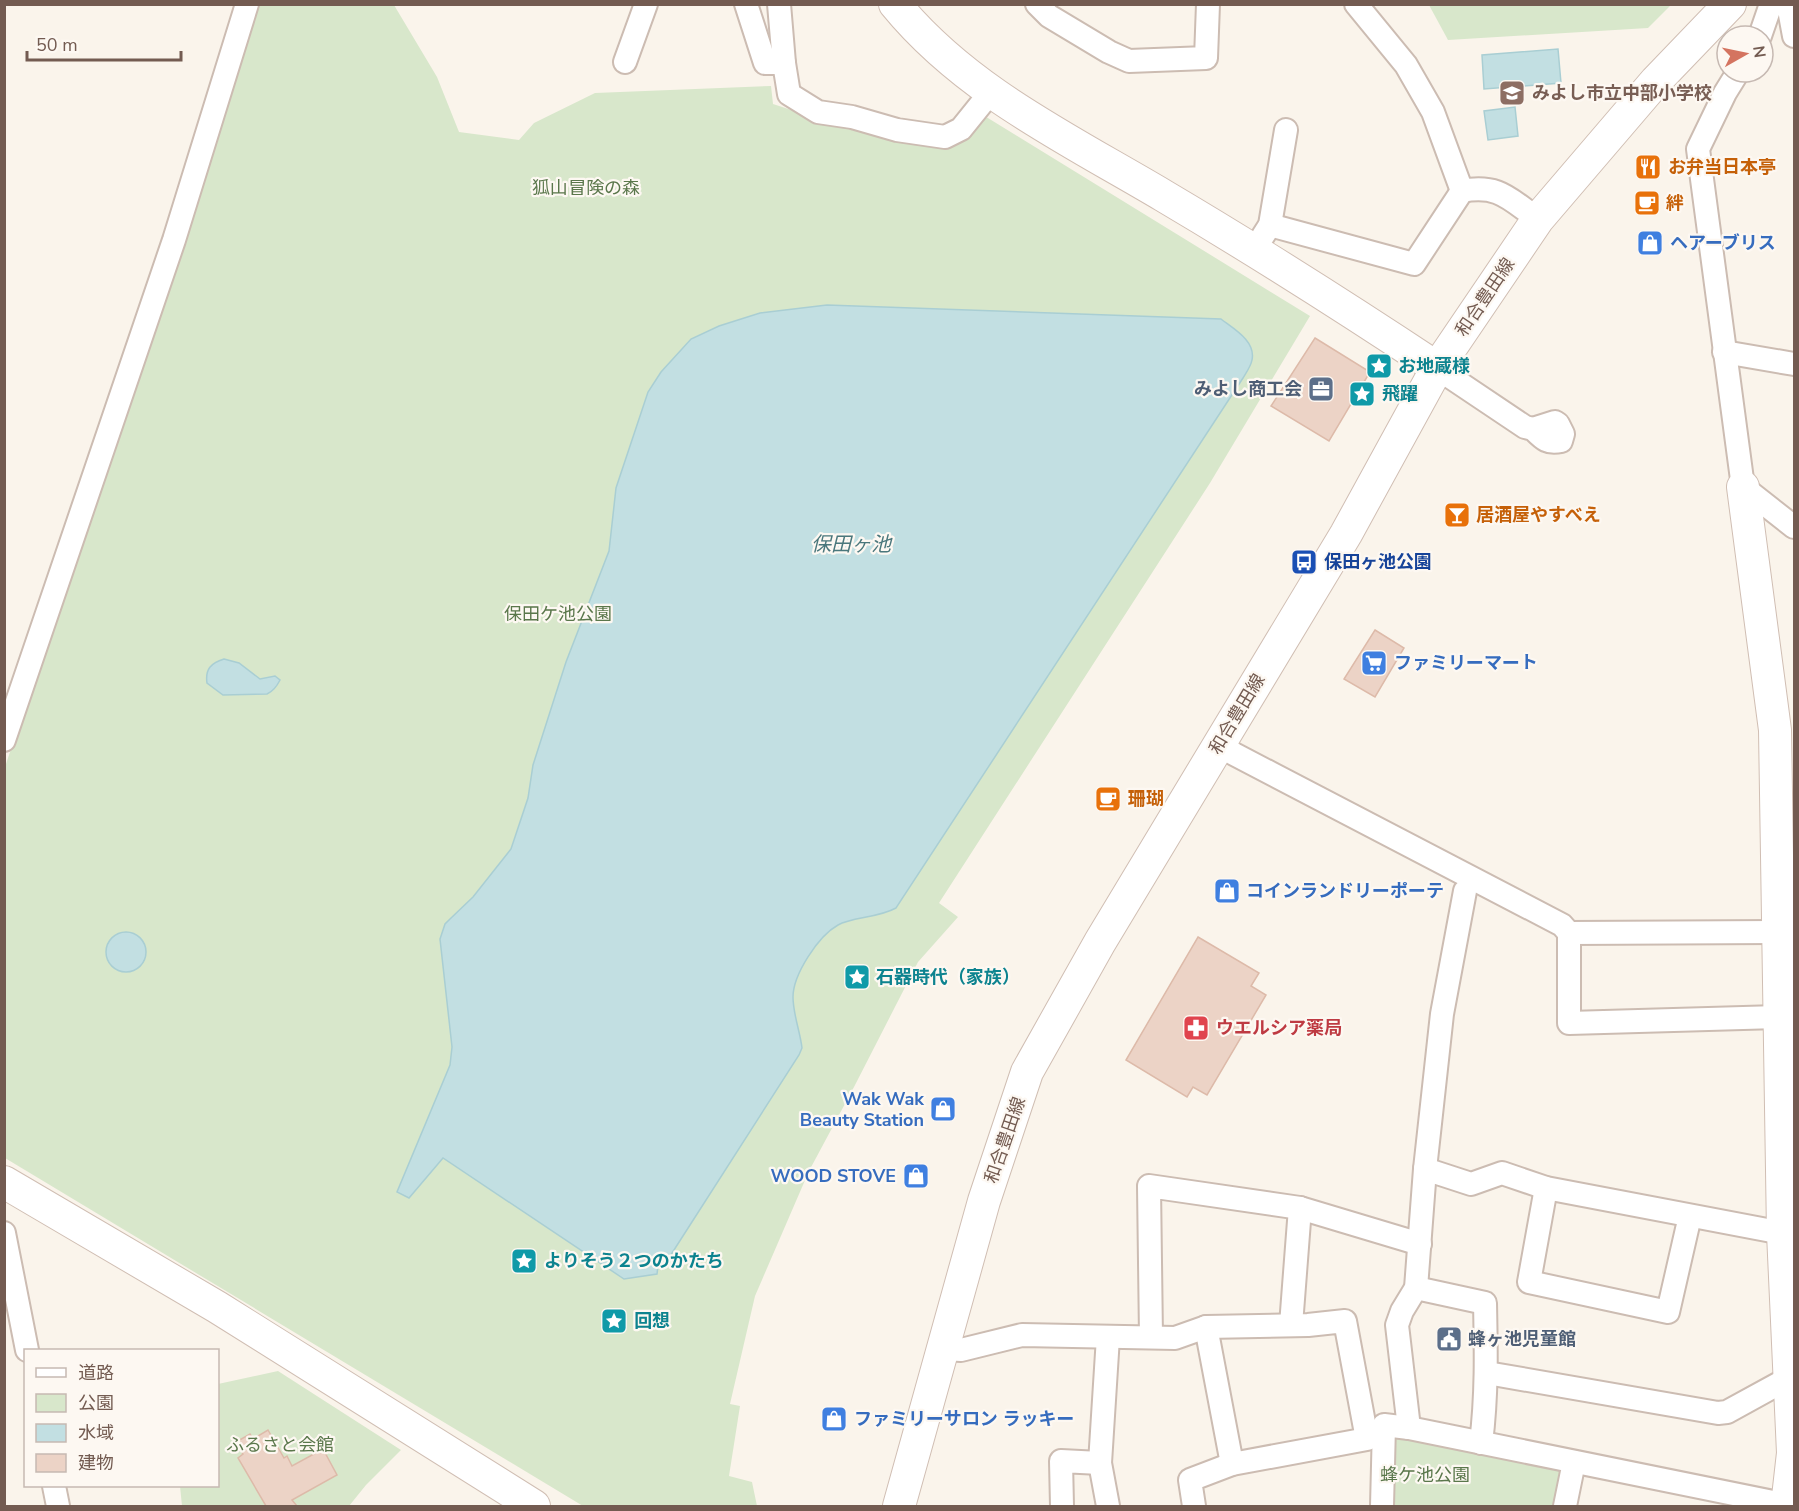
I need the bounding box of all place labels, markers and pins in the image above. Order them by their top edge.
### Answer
school or university icon: みよし市立中部小学校 [1497,78,1527,108]
place label: みよし市立中部小学校 [1532,81,1712,105]
restaurant icon: お弁当日本亭 [1633,152,1663,182]
place label: お弁当日本亭 [1668,155,1776,179]
cafe icon: 絆 [1632,188,1662,218]
place label: 絆 [1666,191,1684,215]
shop icon: ヘアーブリス [1635,228,1665,258]
place label: ヘアーブリス [1670,231,1776,255]
place icon: お地蔵様 [1364,351,1394,381]
place label: お地蔵様 [1398,354,1470,378]
office icon: みよし商工会 [1306,374,1336,404]
place label: みよし商工会 [1194,377,1302,401]
place icon: 飛躍 [1347,379,1377,409]
place label: 飛躍 [1382,382,1418,406]
bar icon: 居酒屋やすべえ [1442,500,1472,530]
place label: 居酒屋やすべえ [1476,503,1601,527]
bus stop icon: 保田ヶ池公園 [1289,547,1319,577]
place label: 保田ヶ池公園 [1324,550,1432,574]
supermarket icon: ファミリーマート [1359,648,1389,678]
place label: ファミリーマート [1394,651,1538,675]
cafe icon: 珊瑚 [1093,784,1123,814]
place label: 珊瑚 [1128,787,1164,811]
shop icon: コインランドリーポーテ [1212,876,1242,906]
place label: コインランドリーポーテ [1246,879,1444,903]
place icon: 石器時代（家族） [842,962,872,992]
place label: 石器時代（家族） [876,965,1020,989]
pharmacy icon: ウエルシア薬局 [1181,1013,1211,1043]
place label: ウエルシア薬局 [1216,1016,1342,1040]
place label: Wak Wak Beauty Station [800,1087,924,1132]
shop icon: Wak Wak Beauty Station [928,1094,958,1124]
shop icon: WOOD STOVE [901,1161,931,1191]
place label: WOOD STOVE [771,1164,896,1188]
place icon: よりそう２つのかたち [509,1246,539,1276]
place label: よりそう２つのかたち [544,1249,724,1273]
place icon: 回想 [599,1306,629,1336]
place label: 回想 [634,1309,670,1333]
public building icon: 蜂ヶ池児童館 [1434,1324,1464,1354]
place label: 蜂ヶ池児童館 [1468,1327,1576,1351]
shop icon: ファミリーサロン ラッキー [819,1404,849,1434]
place label: ファミリーサロン ラッキー [854,1407,1075,1431]

